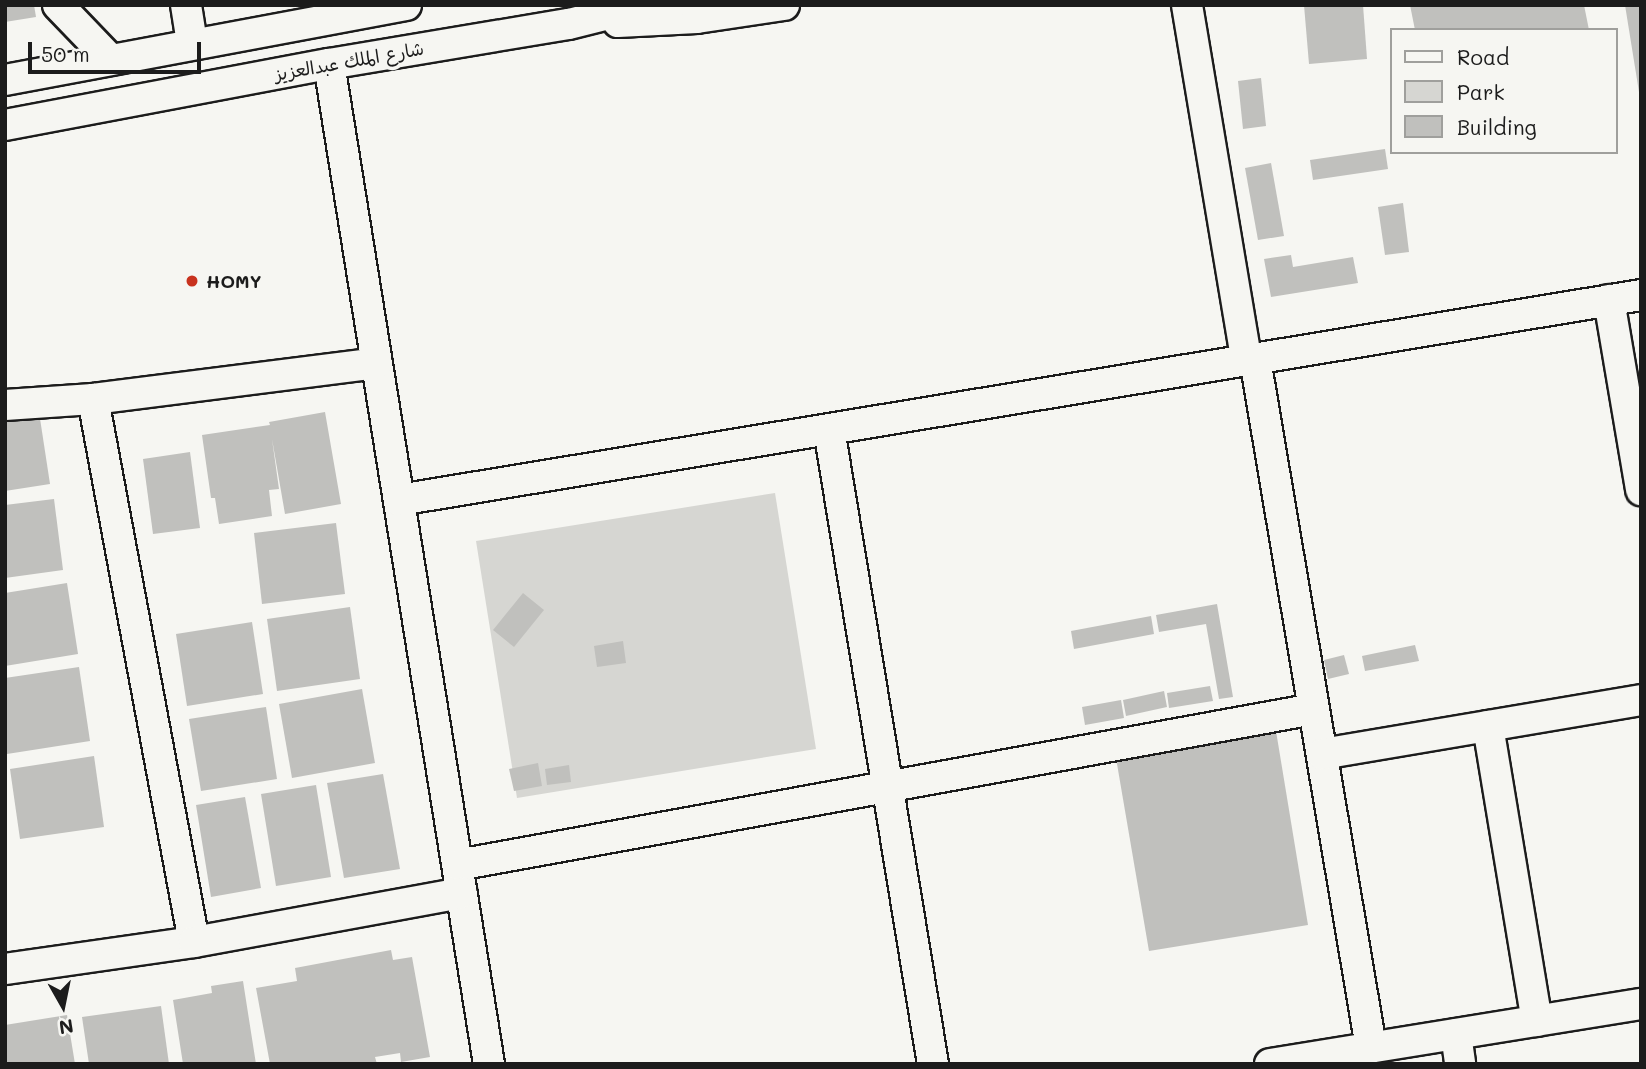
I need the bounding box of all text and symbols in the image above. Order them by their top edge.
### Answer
scale bar [32,28,205,72]
legend [1390,28,1618,154]
street label: شارع الملك عبدالعزيز [273,37,425,85]
text: 50 m [41,40,90,67]
text: Road [1457,43,1509,70]
text: Park [1457,78,1505,105]
text: Building [1457,113,1537,140]
place label: HOMY [206,270,261,292]
marker: HOMY [184,273,200,289]
north arrow [28,971,98,1041]
text: N [57,1014,75,1041]

